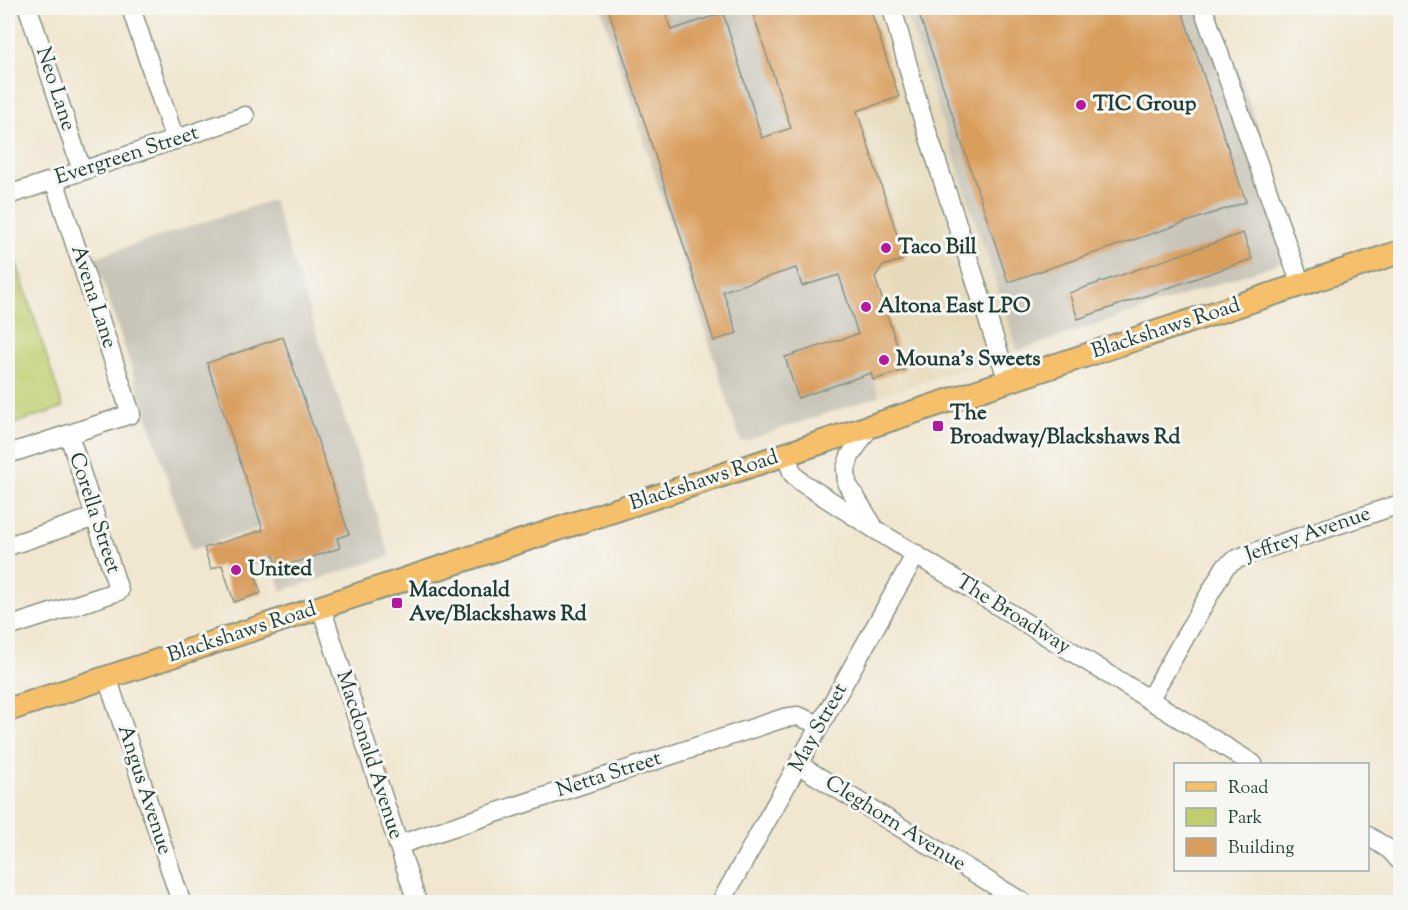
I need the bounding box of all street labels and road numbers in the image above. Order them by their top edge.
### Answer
street label: Neo Lane [27,43,83,135]
street label: Evergreen Street [51,119,203,193]
street label: Avena Lane [62,241,124,353]
street label: Blackshaws Road [1088,291,1244,367]
street label: Blackshaws Road [626,443,782,519]
street label: Corella Street [60,449,128,577]
street label: Jeffrey Avenue [1240,499,1375,571]
street label: The Broadway [950,568,1077,663]
street label: Blackshaws Road [164,595,320,671]
street label: Macdonald Avenue [328,667,410,843]
street label: May Street [782,678,856,778]
street label: Angus Avenue [109,721,179,859]
street label: Netta Street [553,744,665,806]
street label: Cleghorn Avenue [819,769,971,879]

